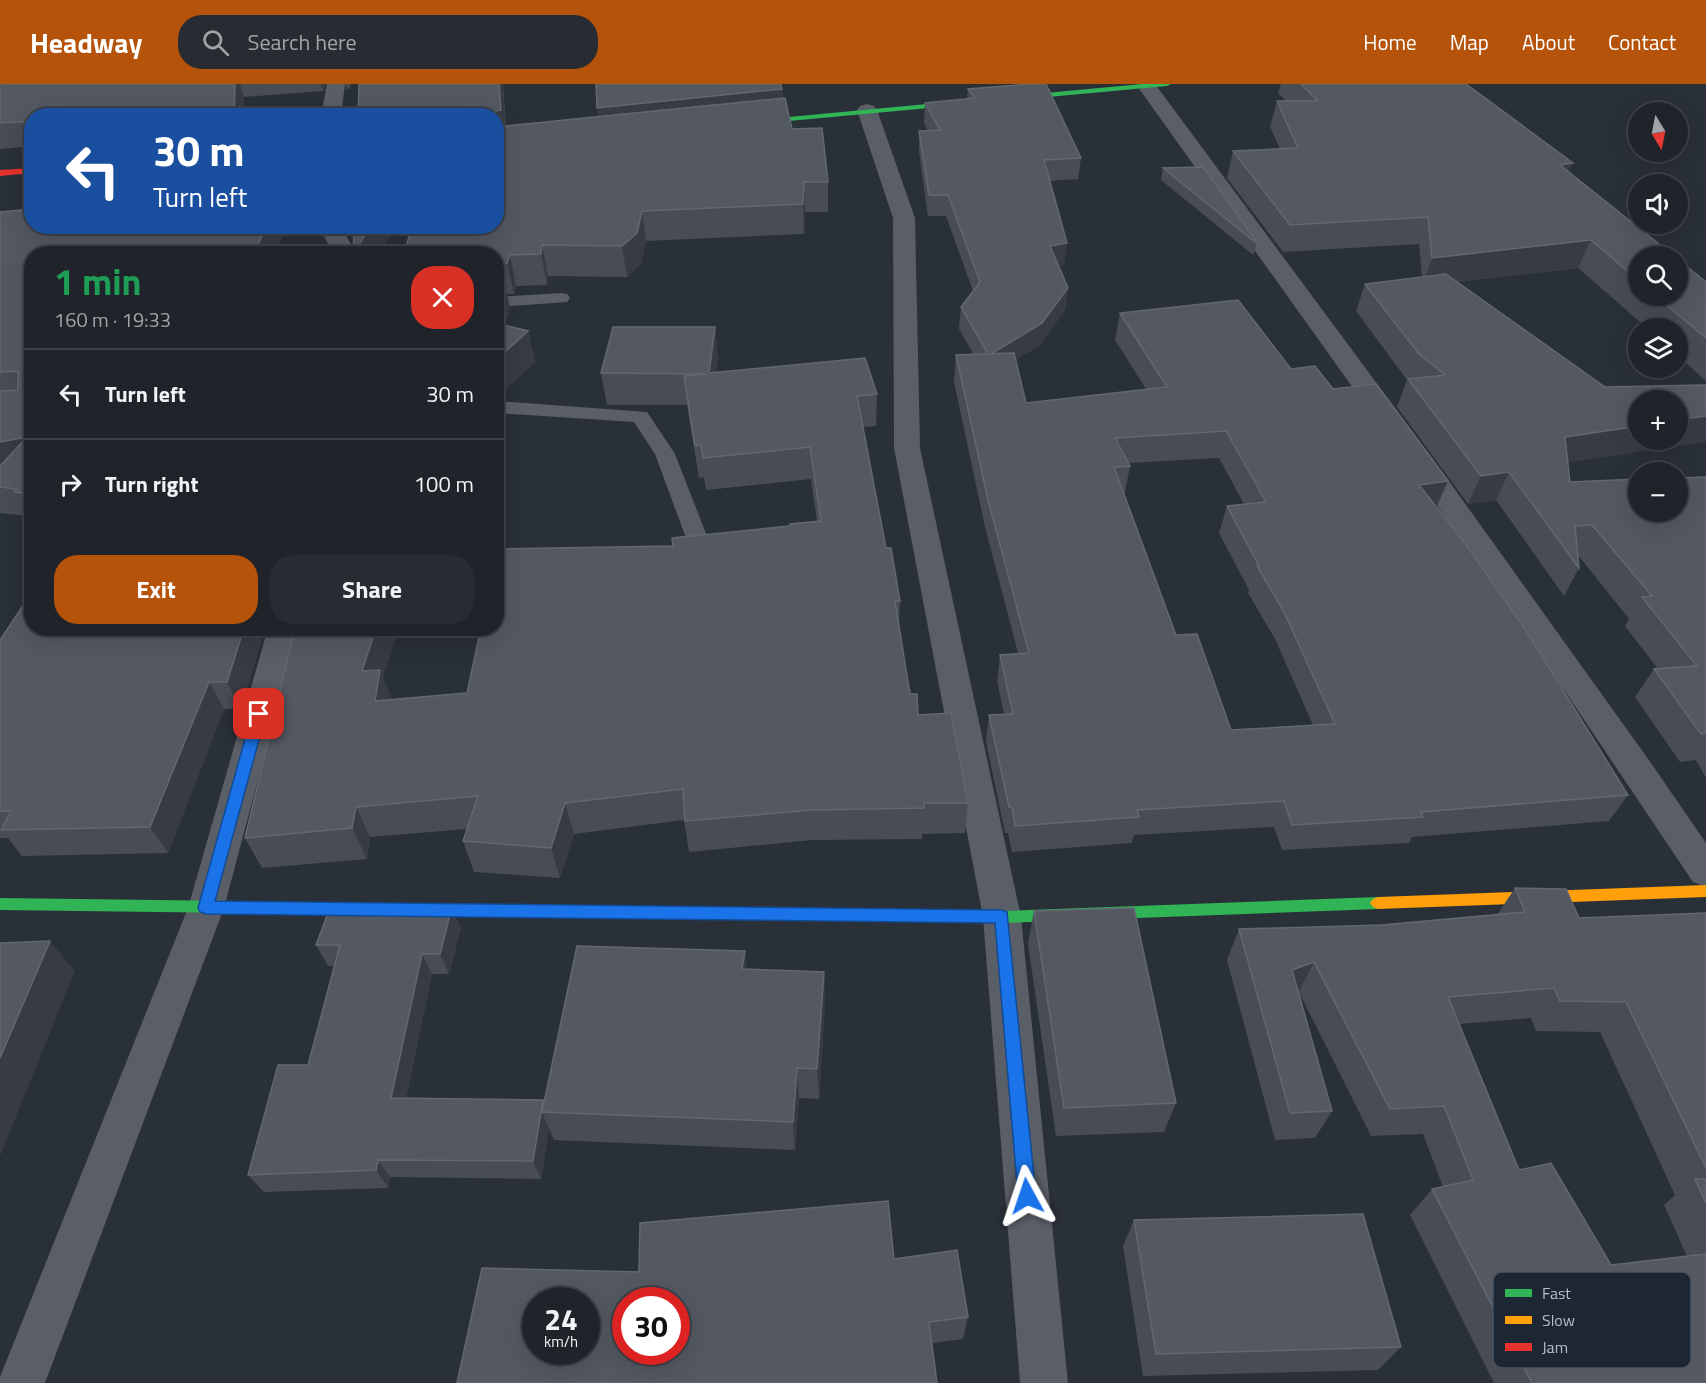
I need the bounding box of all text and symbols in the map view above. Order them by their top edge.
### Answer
search box [178,15,598,69]
text: Headway [30,21,142,64]
text: Search here [247,25,357,59]
icon: search [199,26,232,59]
text: Home [1363,26,1417,58]
text: Map [1450,26,1489,58]
text: About [1522,26,1575,58]
text: Contact [1608,26,1676,58]
north arrow [1628,102,1688,162]
map controls [1628,102,1688,522]
text: 30 m [153,118,245,182]
icon: left [54,132,132,210]
button: sound [1628,174,1688,234]
text: Turn left [153,176,247,217]
button: search [1628,246,1688,306]
text: 1 min [54,254,141,309]
button: close [411,266,474,329]
text: 160 m · 19:33 [54,304,171,335]
button: layers [1628,318,1688,378]
text: Turn left [105,377,186,411]
text: 30 m [426,377,474,411]
icon: left [54,378,87,411]
button: + [1628,390,1688,450]
button: − [1628,462,1688,522]
text: Turn right [105,467,199,501]
text: 100 m [414,467,474,501]
icon: right [54,468,87,501]
button: Exit [54,555,258,624]
button: Share [270,555,474,624]
pin [233,688,284,739]
icon: arrive [242,697,275,730]
position arrow [995,1164,1059,1228]
legend [1493,1272,1691,1368]
text: Fast [1542,1281,1571,1305]
speed limit sign: 30 [612,1287,690,1365]
text: 24 [544,1296,578,1342]
text: Slow [1542,1308,1575,1332]
text: km/h [544,1330,578,1353]
text: Jam [1542,1335,1568,1359]

